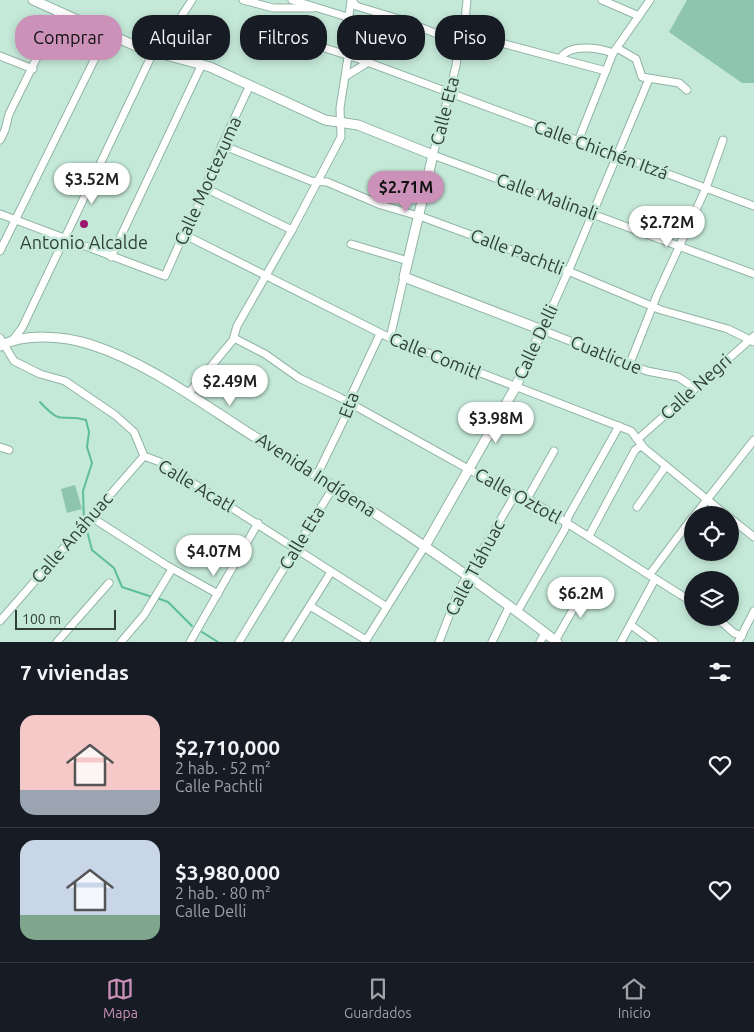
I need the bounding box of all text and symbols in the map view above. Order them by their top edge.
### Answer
chip: Comprar [15,15,122,60]
chip: Alquilar [132,15,230,60]
chip: Filtros [240,15,327,60]
chip: Nuevo [337,15,425,60]
chip: Piso [435,15,505,60]
street label: Calle Eta [426,74,462,147]
street label: Calle Moctezuma [170,113,244,248]
street label: Calle Chichén Itzá [531,115,671,183]
pin: $3.52M [51,162,133,205]
street label: Calle Malinali [494,168,601,224]
text: $3.52M [65,170,119,188]
pin: $2.71M [365,170,447,213]
text: $2.71M [379,178,433,196]
pin: $2.72M [626,206,708,248]
text: $2.72M [640,213,694,231]
marker: Antonio Alcalde [78,218,90,230]
street label: Calle Pachtli [468,224,567,278]
place label: Antonio Alcalde [20,232,148,252]
street label: Calle Delli [509,301,561,382]
street label: Calle Comitl [387,328,484,383]
street label: Cuatlicue [568,331,645,377]
street label: Calle Negri [656,349,735,423]
pin: $2.49M [189,364,271,407]
text: $2.49M [203,372,257,390]
street label: Eta [334,389,362,421]
pin: $3.98M [455,402,537,444]
text: $3.98M [469,409,523,427]
street label: Avenida Indígena [253,428,380,520]
street label: Calle Acatl [155,455,238,516]
street label: Calle Oztotl [472,463,565,527]
street label: Calle Anáhuac [27,488,116,587]
street label: Calle Eta [274,502,328,573]
map controls [684,506,739,626]
button: locate [684,506,739,561]
street label: Calle Tláhuac [440,516,508,619]
pin: $4.07M [173,534,255,577]
text: $4.07M [187,542,241,560]
button: layers [684,571,739,626]
pin: $6.2M [546,576,616,619]
text: $6.2M [558,584,604,602]
scale bar [15,607,116,630]
text: 100 m [22,611,61,627]
icon: filters [706,658,734,686]
text: 7 viviendas [20,660,129,684]
icon: home [60,735,120,795]
text: $2,710,000 [175,735,280,759]
icon: heart [706,751,734,779]
text: 2 hab. · 52 m² [175,759,271,777]
text: Calle Pachtli [175,777,263,795]
icon: home [60,860,120,920]
text: $3,980,000 [175,860,280,884]
icon: heart [706,876,734,904]
text: 2 hab. · 80 m² [175,884,271,902]
text: Calle Delli [175,902,246,920]
tab: Mapa [103,975,138,1021]
tab: Guardados [344,975,412,1021]
tab: Inicio [618,975,651,1021]

